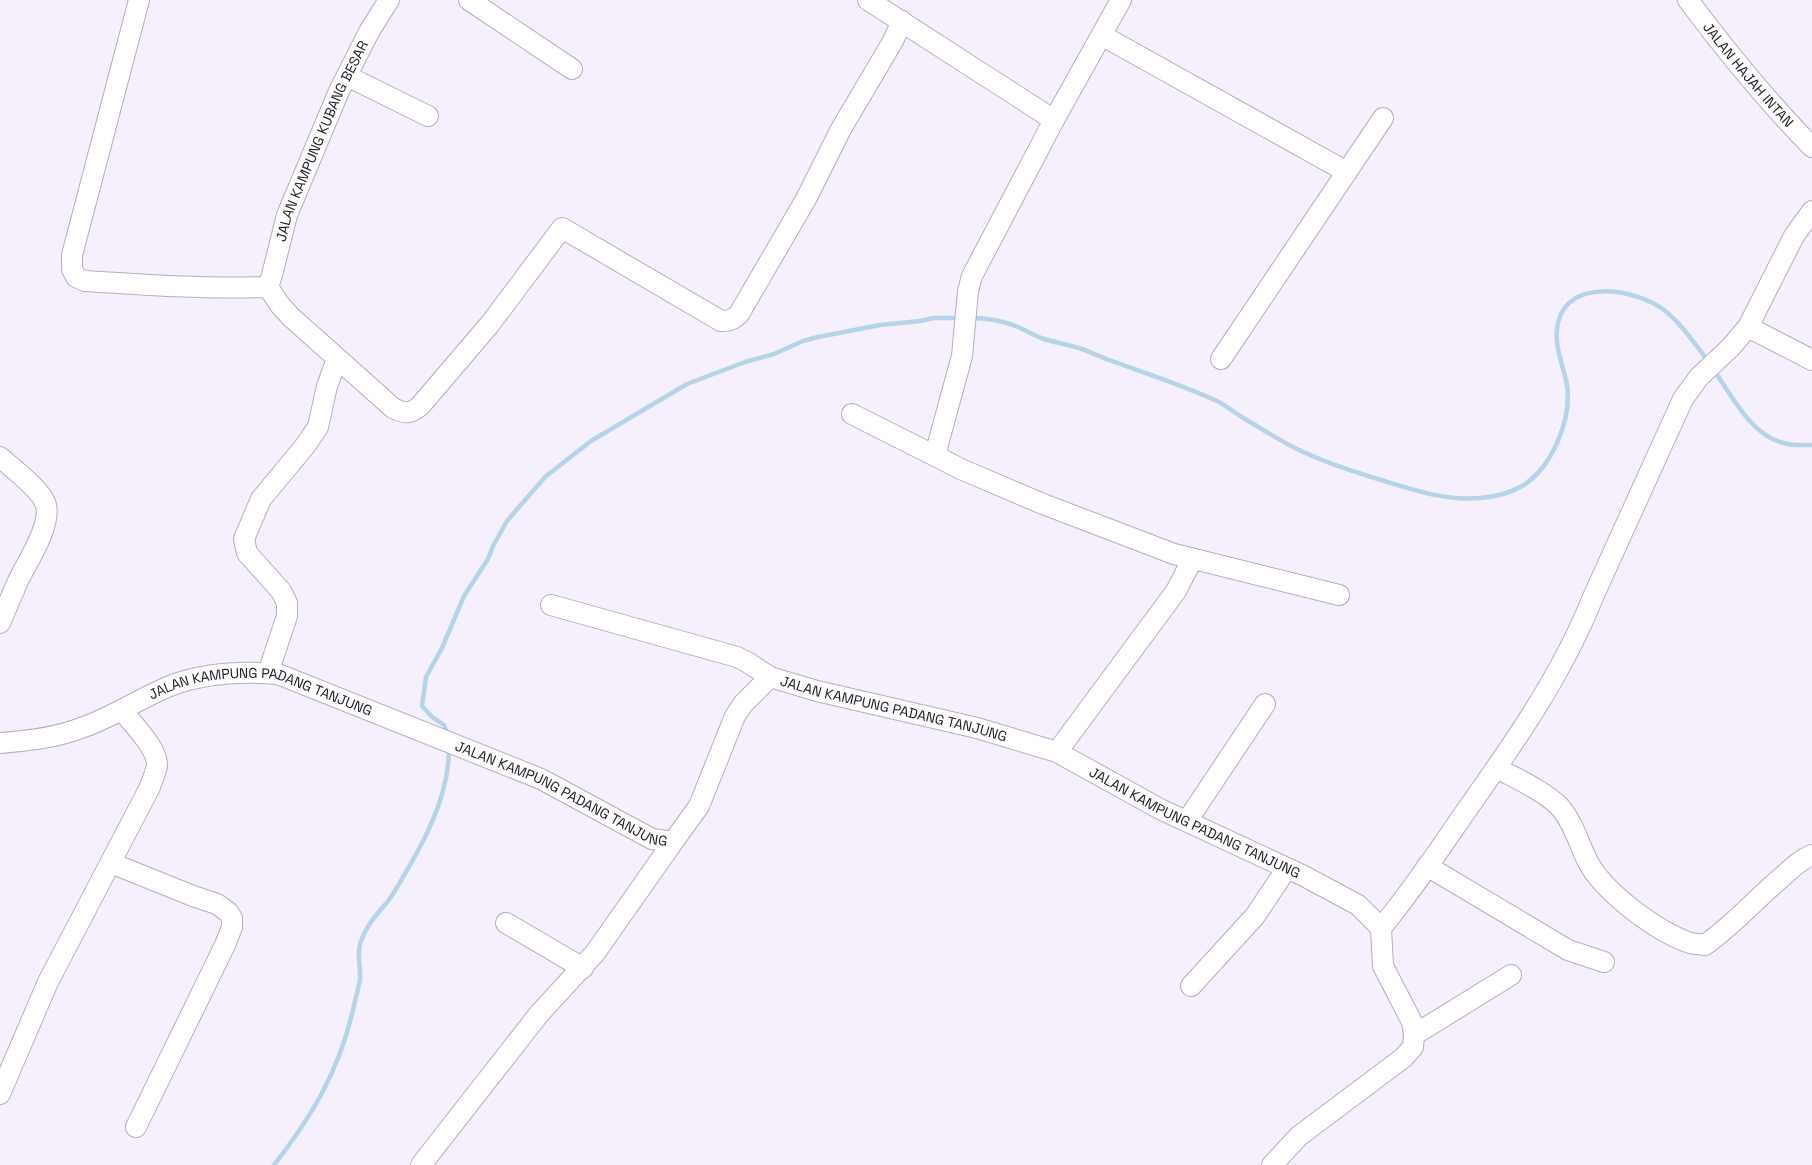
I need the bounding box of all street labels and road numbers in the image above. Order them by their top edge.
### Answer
street label: JALAN HAJAH INTAN [1699,19,1798,131]
street label: JALAN KAMPUNG KUBANG BESAR [272,37,372,243]
street label: JALAN KAMPUNG PADANG TANJUNG [145,664,375,720]
street label: JALAN KAMPUNG PADANG TANJUNG [778,672,1009,746]
street label: JALAN KAMPUNG PADANG TANJUNG [453,737,669,850]
street label: JALAN KAMPUNG PADANG TANJUNG [1086,763,1303,882]

